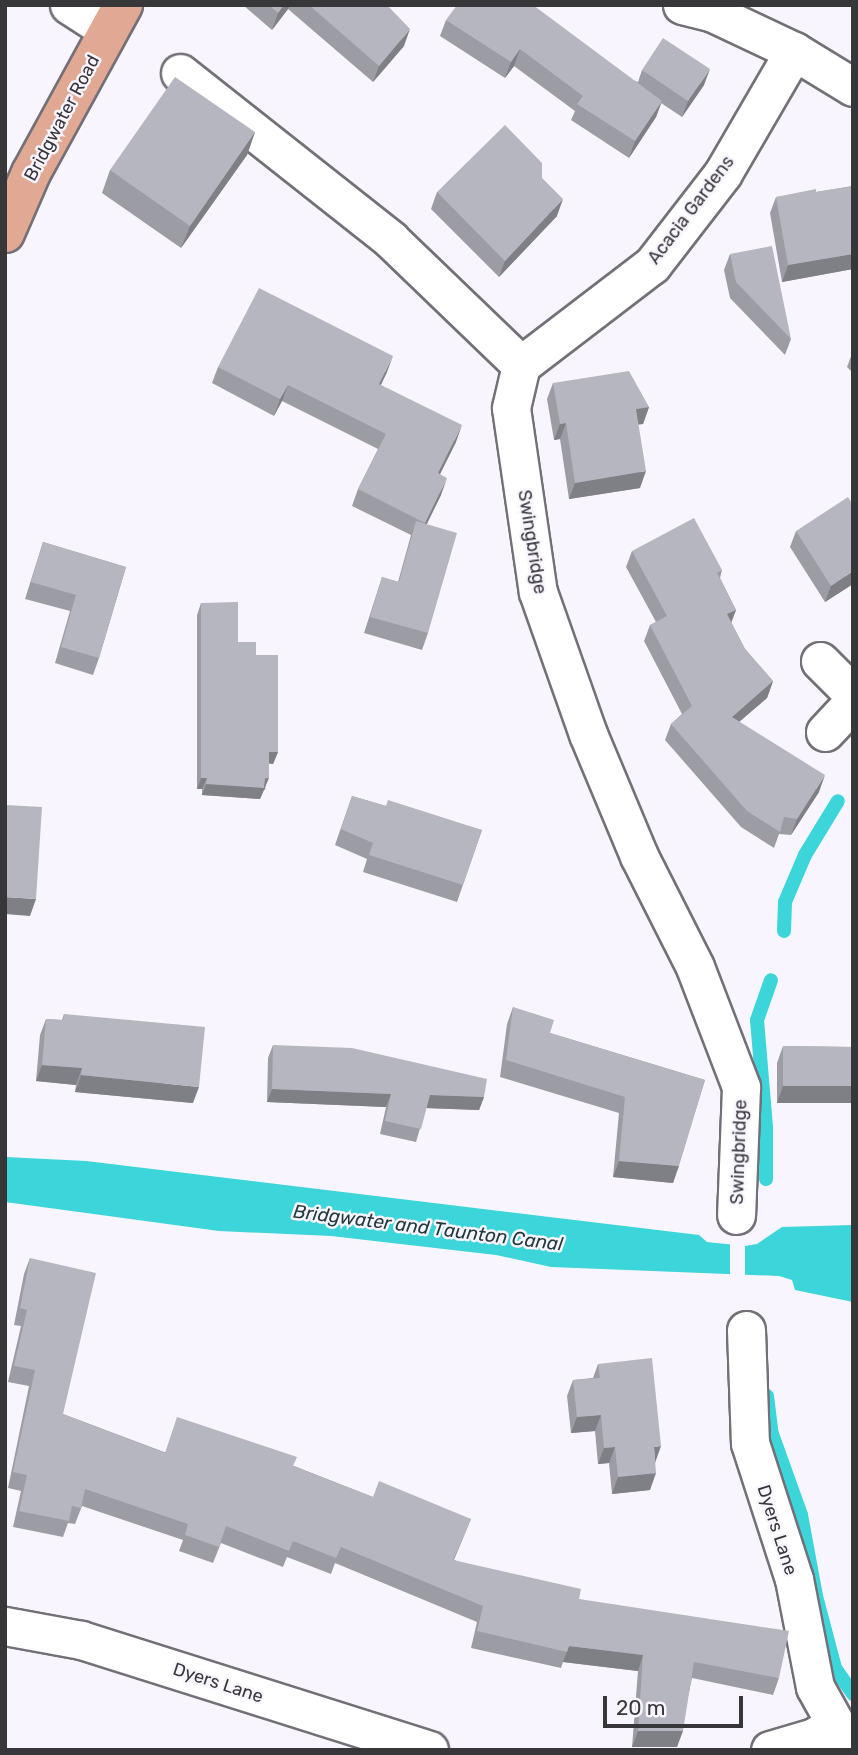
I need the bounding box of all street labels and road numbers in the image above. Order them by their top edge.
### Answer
street label: Bridgwater Road [20,51,104,185]
street label: Acacia Gardens [643,152,739,268]
street label: Swingbridge [513,488,551,596]
street label: Swingbridge [726,1099,752,1205]
street label: Dyers Lane [752,1482,802,1578]
street label: Dyers Lane [170,1658,266,1708]

